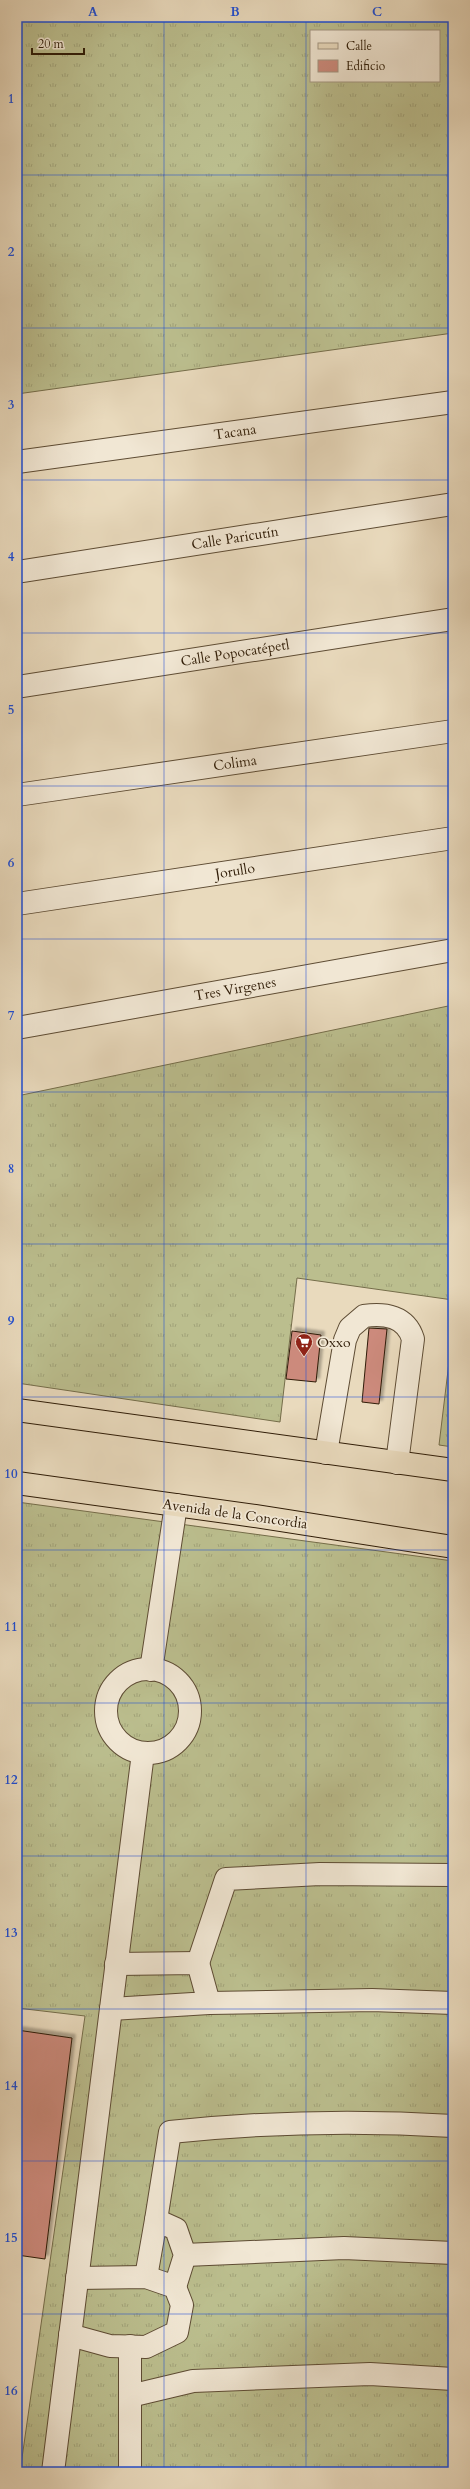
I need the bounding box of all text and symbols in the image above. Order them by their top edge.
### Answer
text: A [88,3,98,21]
text: B [230,3,240,21]
text: C [372,3,382,21]
scale bar [32,30,84,56]
legend [310,30,440,82]
text: 20 m [38,36,65,52]
text: Calle [346,38,372,54]
text: Edificio [346,58,386,74]
text: 1 [8,90,14,108]
text: 2 [8,243,15,261]
text: 3 [8,396,15,414]
street label: Tacana [213,420,257,444]
street label: Calle Paricutín [190,522,280,554]
text: 4 [8,548,15,566]
street label: Calle Popocatépetl [179,635,291,671]
text: 5 [8,701,14,719]
street label: Colima [212,751,258,775]
text: 6 [8,854,15,872]
street label: Jorullo [212,858,257,884]
street label: Tres Virgenes [193,972,278,1006]
text: 7 [8,1007,15,1025]
text: 8 [8,1160,14,1178]
text: 9 [8,1312,15,1330]
supermarket icon: Oxxo [294,1332,314,1357]
place label: Oxxo [317,1333,351,1352]
text: 10 [4,1465,18,1483]
street label: Avenida de la Concordia [161,1494,309,1534]
text: 11 [4,1618,18,1636]
text: 12 [4,1771,18,1789]
text: 13 [4,1924,18,1942]
text: 14 [4,2077,18,2095]
text: 15 [4,2229,18,2247]
text: 16 [4,2382,18,2400]

